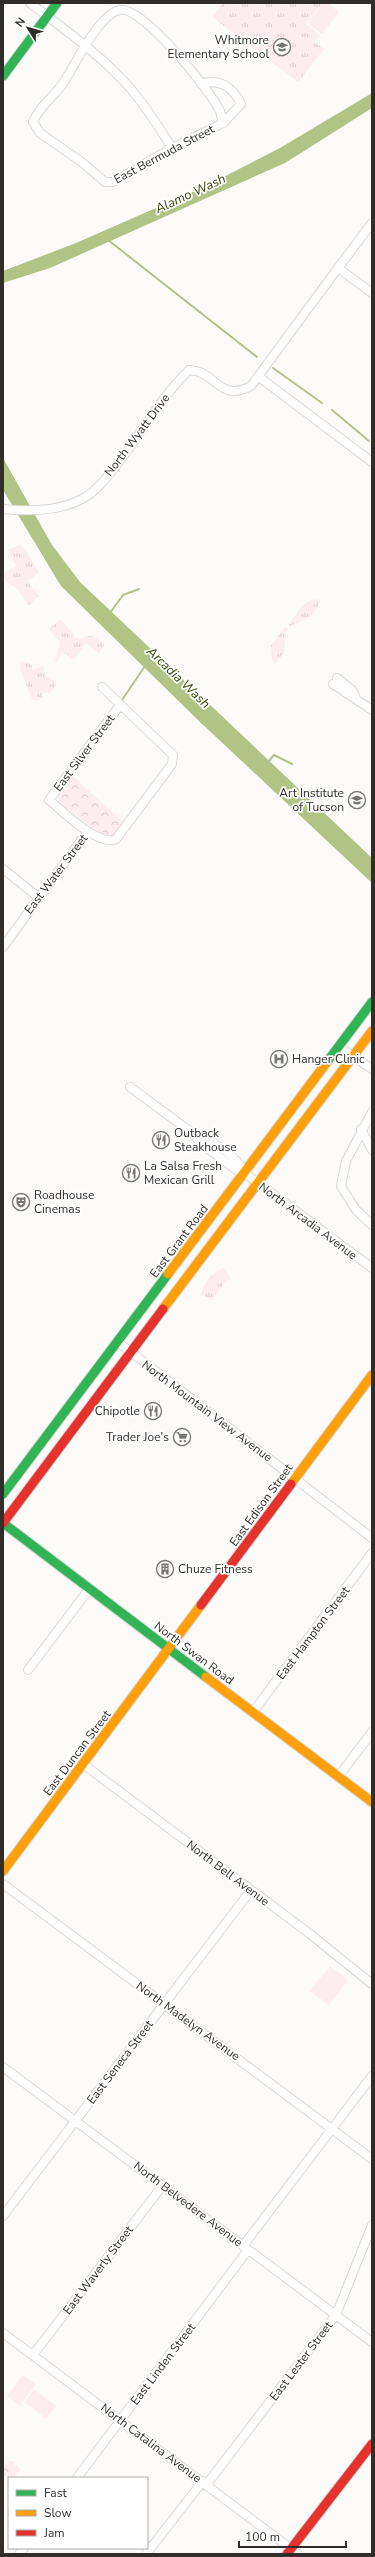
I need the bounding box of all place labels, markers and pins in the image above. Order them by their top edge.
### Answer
place label: Whitmore Elementary School [168,32,269,62]
school or university icon: Whitmore Elementary School [272,37,292,57]
place label: Art Institute of Tucson [279,785,344,815]
school or university icon: Art Institute of Tucson [347,790,367,810]
hospital icon: Hanger Clinic [269,1049,289,1069]
place label: Hanger Clinic [292,1051,365,1067]
place label: Outback Steakhouse [174,1125,237,1155]
restaurant icon: Outback Steakhouse [151,1130,171,1150]
place label: La Salsa Fresh Mexican Grill [144,1158,222,1188]
restaurant icon: La Salsa Fresh Mexican Grill [121,1163,141,1183]
place label: Roadhouse Cinemas [34,1187,94,1217]
theatre icon: Roadhouse Cinemas [11,1192,31,1212]
restaurant icon: Chipotle [143,1401,163,1421]
place label: Chipotle [95,1403,140,1419]
supermarket icon: Trader Joe's [172,1427,192,1447]
place label: Trader Joe's [106,1429,169,1445]
building icon: Chuze Fitness [155,1559,175,1579]
place label: Chuze Fitness [178,1561,253,1577]

